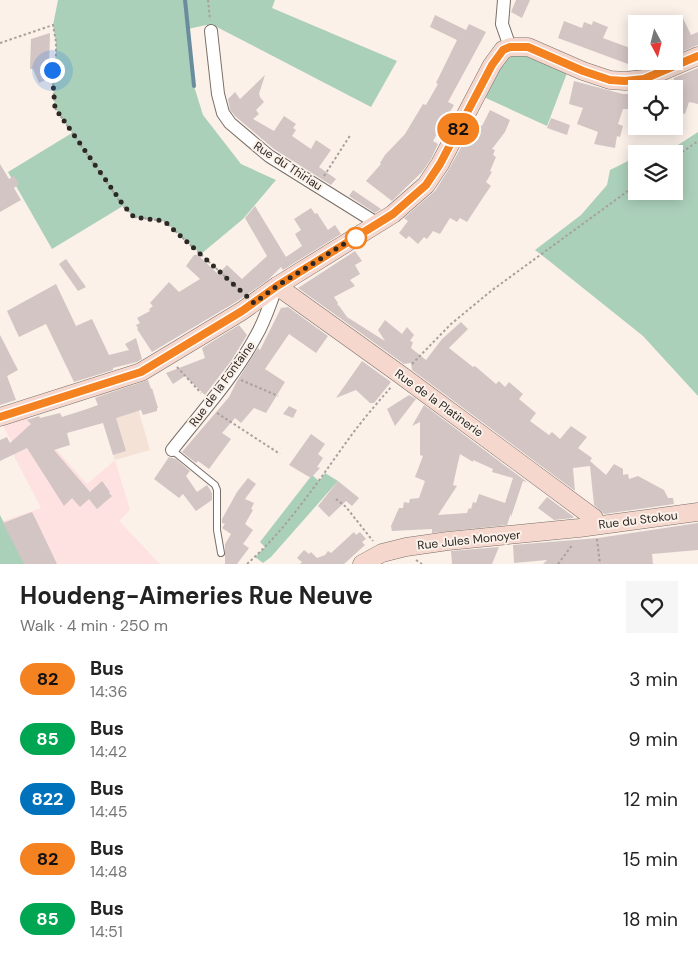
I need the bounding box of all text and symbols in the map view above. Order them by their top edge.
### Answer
north arrow [628,15,682,70]
map controls [628,15,683,200]
your location [40,58,65,83]
button: locate [628,80,683,135]
line badge: 82 [436,113,480,145]
text: 82 [447,117,469,141]
street label: Rue du Thiriau [251,138,326,194]
button: layers [628,145,683,200]
unlabelled marker [345,227,367,249]
street label: Rue de la Fontaine [186,338,259,430]
street label: Rue de la Platinerie [392,366,486,441]
street label: Rue du Stokou [597,507,679,533]
street label: Rue Jules Monoyer [417,527,522,553]
text: Houdeng-Aimeries Rue Neuve [20,580,373,611]
button: heart [626,581,678,633]
text: Walk · 4 min · 250 m [20,615,168,636]
text: Bus [90,656,124,681]
text: 82 [37,667,58,691]
text: 3 min [629,667,678,692]
text: 14:36 [90,681,127,702]
text: Bus [90,716,124,741]
text: 85 [36,727,59,751]
text: 9 min [629,727,678,752]
text: 14:42 [90,741,127,762]
text: Bus [90,776,124,801]
text: 822 [31,787,64,811]
text: 12 min [624,787,678,812]
text: 14:45 [90,801,127,822]
text: Bus [90,836,124,861]
text: 82 [37,847,58,871]
text: 15 min [623,847,678,872]
text: 14:48 [90,861,127,882]
text: Bus [90,896,124,921]
text: 85 [36,907,59,931]
text: 18 min [623,907,678,932]
text: 14:51 [90,921,123,942]

